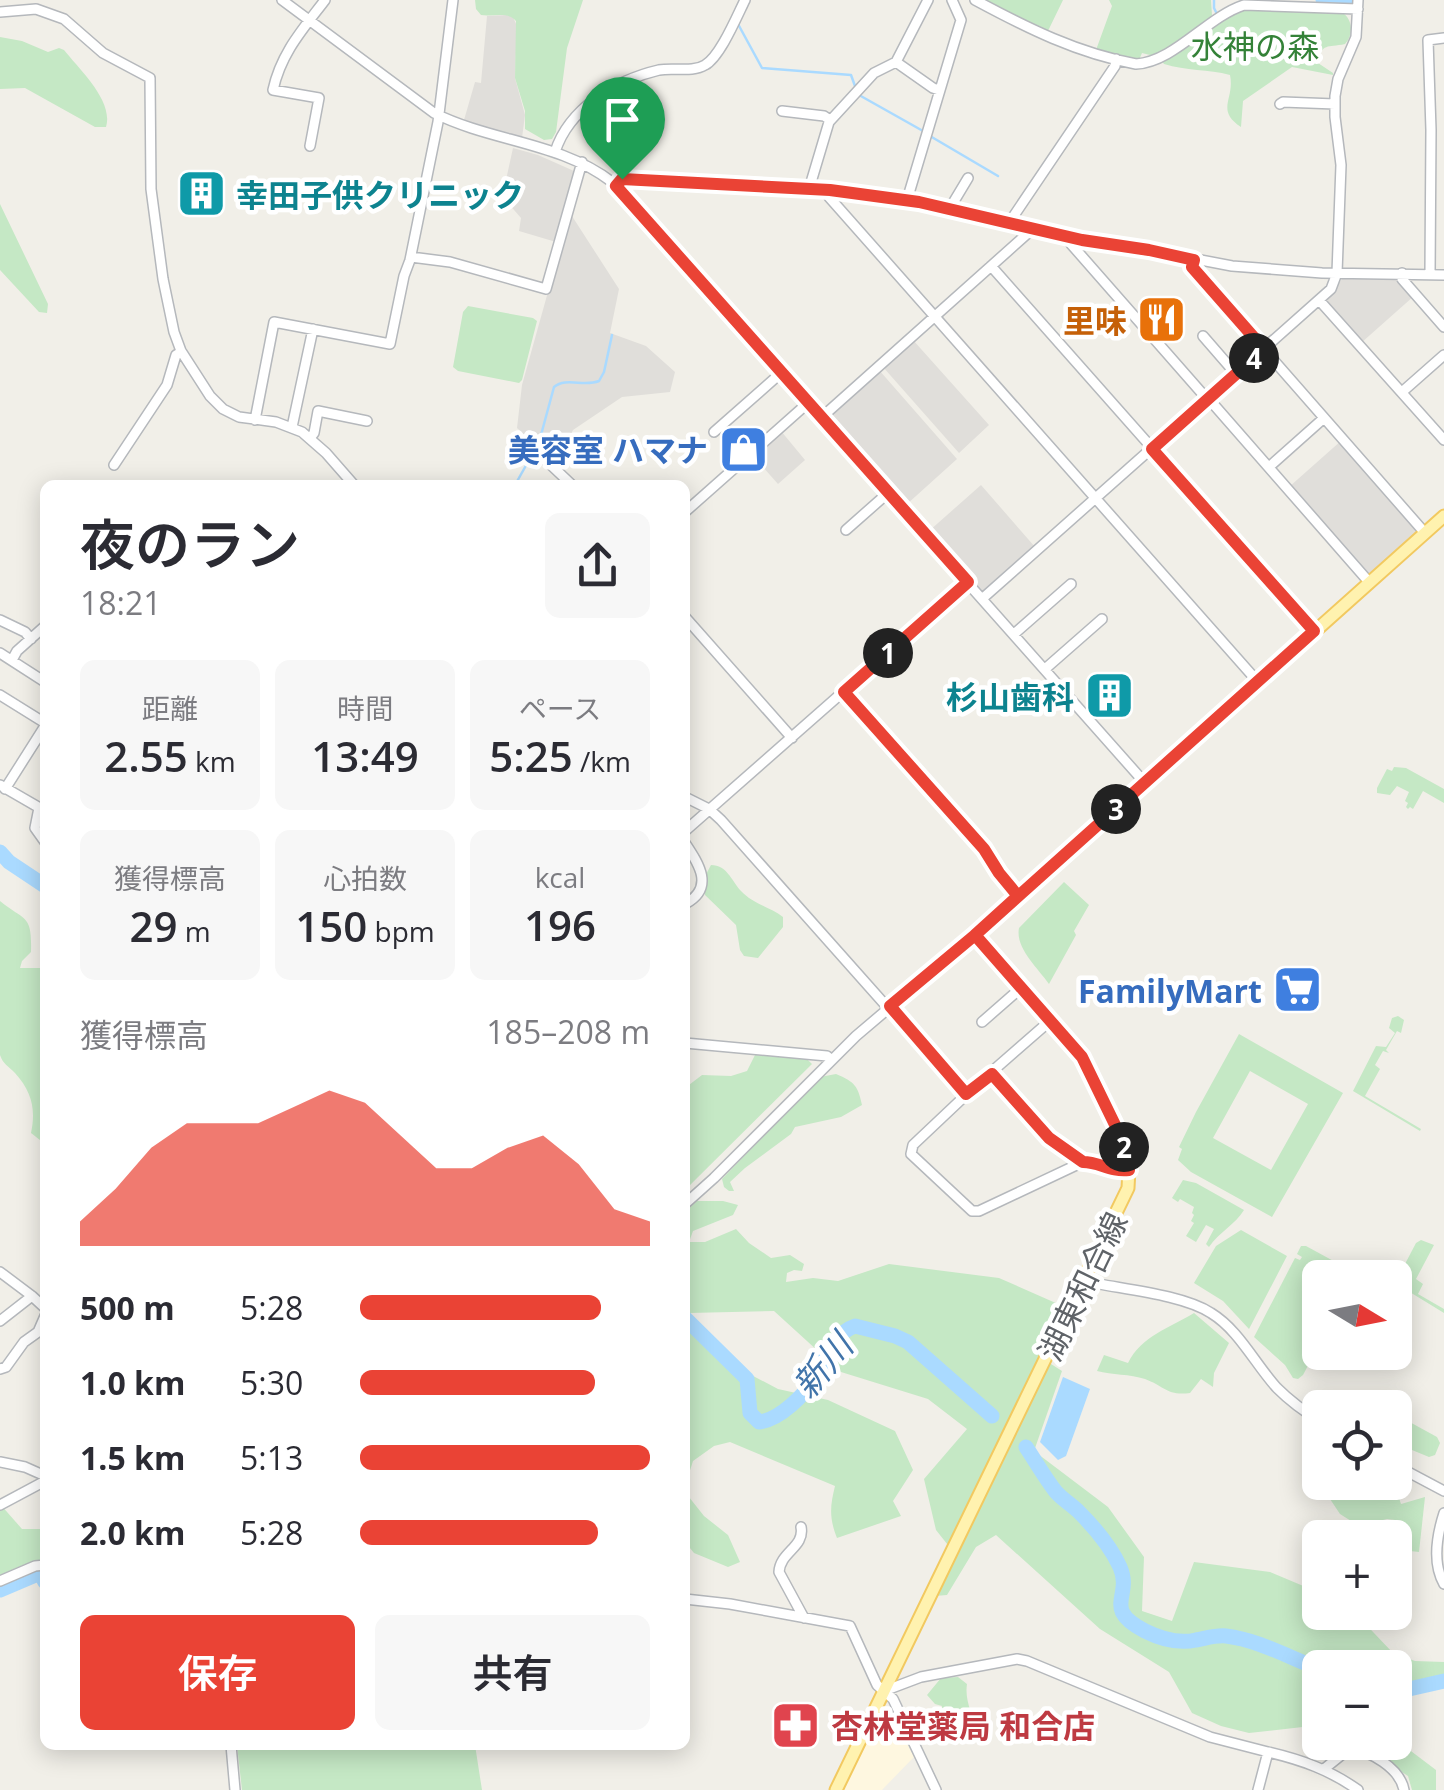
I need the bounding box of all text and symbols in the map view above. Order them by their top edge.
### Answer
park label: 水神の森 [1191,24,1319,67]
pin [580,77,665,180]
icon: arrive [595,92,650,147]
building icon: 幸田子供クリニック [175,168,227,220]
place label: 幸田子供クリニック [236,173,524,216]
restaurant icon: 里味 [1136,294,1188,346]
place label: 里味 [1063,299,1127,342]
pin: 4 [1229,333,1279,383]
text: 4 [1246,339,1262,377]
shop icon: 美容室 ハマナ [717,423,769,475]
place label: 美容室 ハマナ [508,428,708,471]
text: 夜のラン [80,506,300,581]
button: share [545,513,650,618]
text: 18:21 [80,581,162,624]
pin: 1 [863,628,913,678]
text: 1 [880,634,896,672]
building icon: 杉山歯科 [1083,670,1135,722]
place label: 杉山歯科 [946,675,1074,718]
text: 距離 [142,689,198,727]
text: 時間 [337,689,393,727]
text: ペース [519,689,601,727]
text: 2.55 [104,727,188,784]
text: 13:49 [311,727,419,784]
text: 5:25 [489,727,573,784]
text: km [188,742,236,780]
text: /km [573,742,631,780]
pin: 3 [1091,784,1141,834]
text: 3 [1108,790,1124,828]
text: kcal [535,858,585,896]
text: 獲得標高 [114,859,226,897]
text: 心拍数 [323,859,407,897]
text: 196 [524,896,596,953]
text: 29 [129,897,177,954]
text: 150 [295,897,367,954]
text: m [177,912,211,950]
text: bpm [367,912,435,950]
supermarket icon: FamilyMart [1271,964,1323,1016]
place label: FamilyMart [1078,969,1262,1012]
text: 185–208 m [486,1010,650,1053]
text: 獲得標高 [80,1013,208,1056]
pin: 2 [1099,1122,1149,1172]
text: 2 [1116,1128,1132,1166]
street label: 湖東和合線 [1028,1205,1136,1367]
north arrow [1302,1260,1412,1370]
map controls [1302,1260,1412,1760]
text: 500 m [80,1286,175,1329]
text: 5:28 [240,1286,303,1329]
water label: 新川 [781,1320,865,1407]
text: 1.0 km [80,1361,185,1404]
text: 5:30 [240,1361,303,1404]
button: locate [1302,1390,1412,1500]
text: 1.5 km [80,1436,185,1479]
text: 5:13 [240,1436,303,1479]
text: 2.0 km [80,1511,185,1554]
text: 5:28 [240,1511,303,1554]
button: + [1302,1520,1412,1630]
button: 保存 [80,1615,355,1730]
button: 共有 [375,1615,650,1730]
button: − [1302,1650,1412,1760]
pharmacy icon: 杏林堂薬局 和合店 [770,1699,822,1751]
place label: 杏林堂薬局 和合店 [831,1704,1095,1747]

